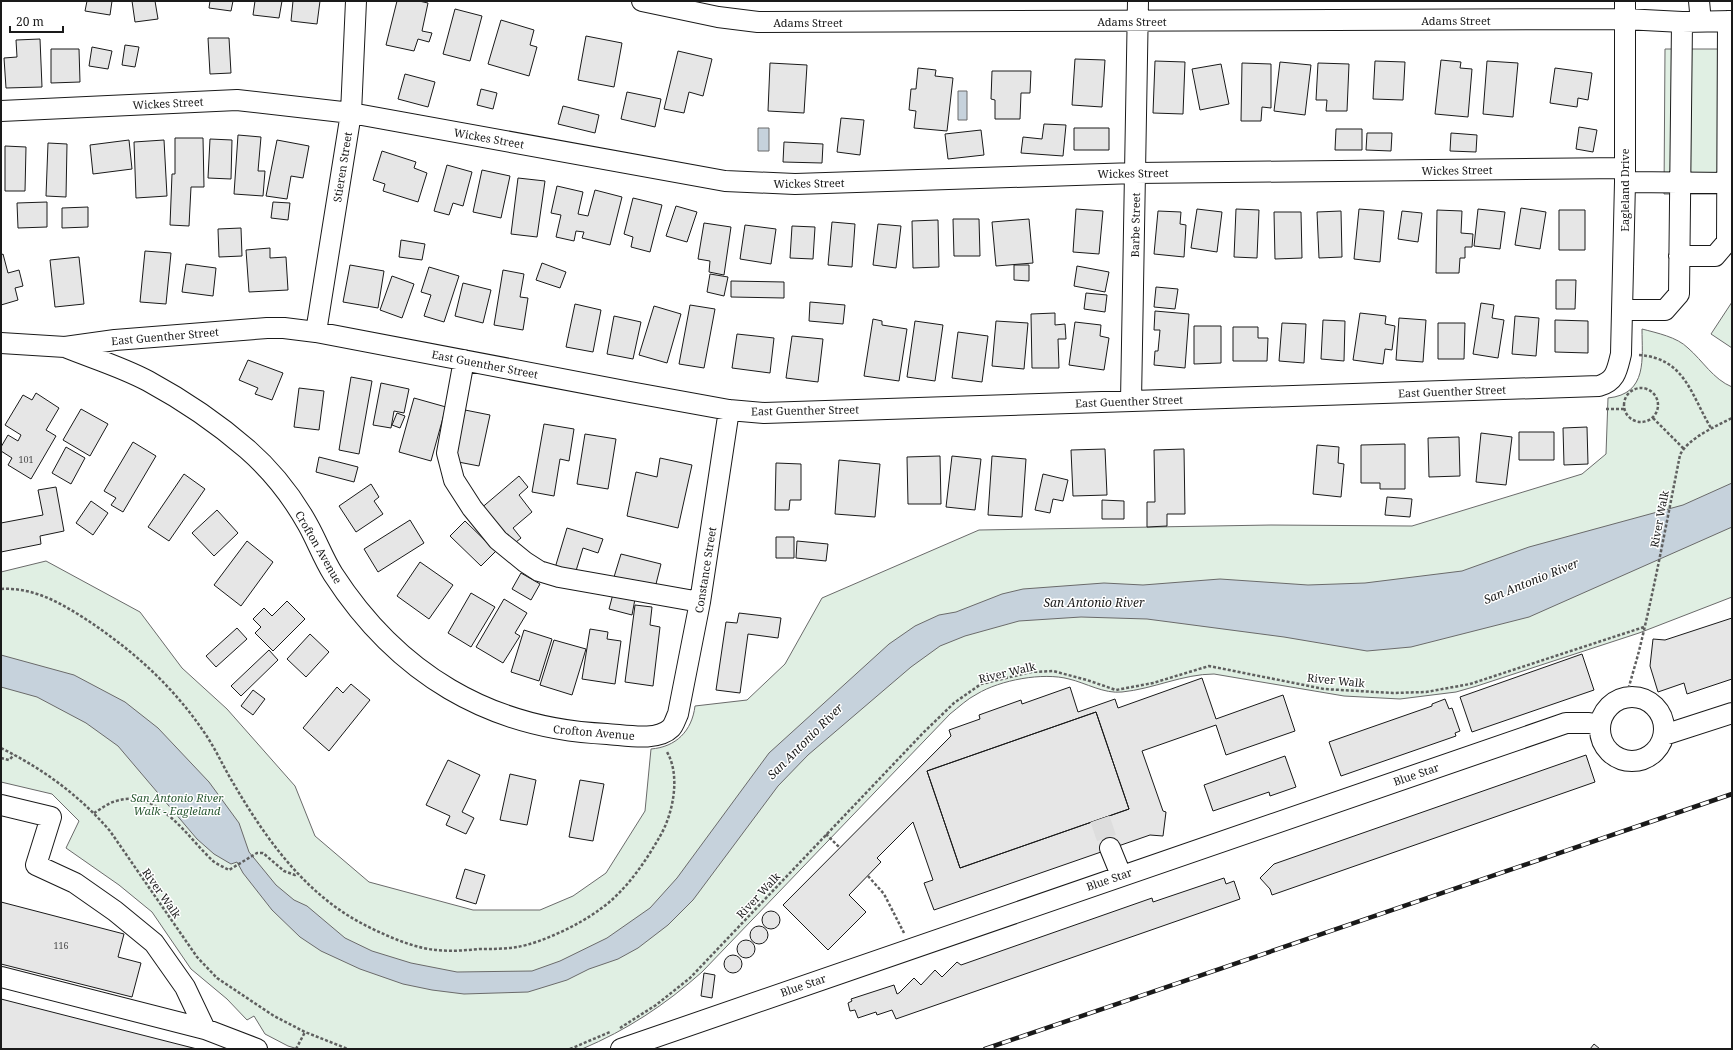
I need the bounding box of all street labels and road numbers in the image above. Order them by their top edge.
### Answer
street label: Adams Street [1421,13,1491,28]
street label: Adams Street [1097,14,1167,29]
street label: Adams Street [773,15,843,30]
street label: Wickes Street [132,94,204,112]
street label: Wickes Street [453,124,525,152]
street label: Stieren Street [329,131,355,203]
street label: Eagleland Drive [1617,148,1632,232]
street label: Wickes Street [1421,162,1493,178]
street label: Wickes Street [1097,165,1169,181]
street label: Wickes Street [773,175,845,191]
street label: Barbe Street [1127,192,1143,258]
street label: East Guenther Street [111,324,220,348]
street label: East Guenther Street [431,346,540,382]
street label: East Guenther Street [1398,382,1506,400]
street label: East Guenther Street [1075,392,1183,410]
street label: East Guenther Street [751,402,859,418]
street label: River Walk [1646,489,1672,549]
street label: Crofton Avenue [292,508,346,586]
street label: Constance Street [691,526,719,614]
street label: River Walk [977,658,1037,686]
street label: River Walk [1306,670,1366,691]
street label: Crofton Avenue [553,721,636,743]
street label: Blue Star [1391,759,1442,789]
street label: Blue Star [1084,864,1135,894]
street label: River Walk [139,865,185,921]
street label: River Walk [733,868,784,921]
street label: Blue Star [778,970,829,1000]

